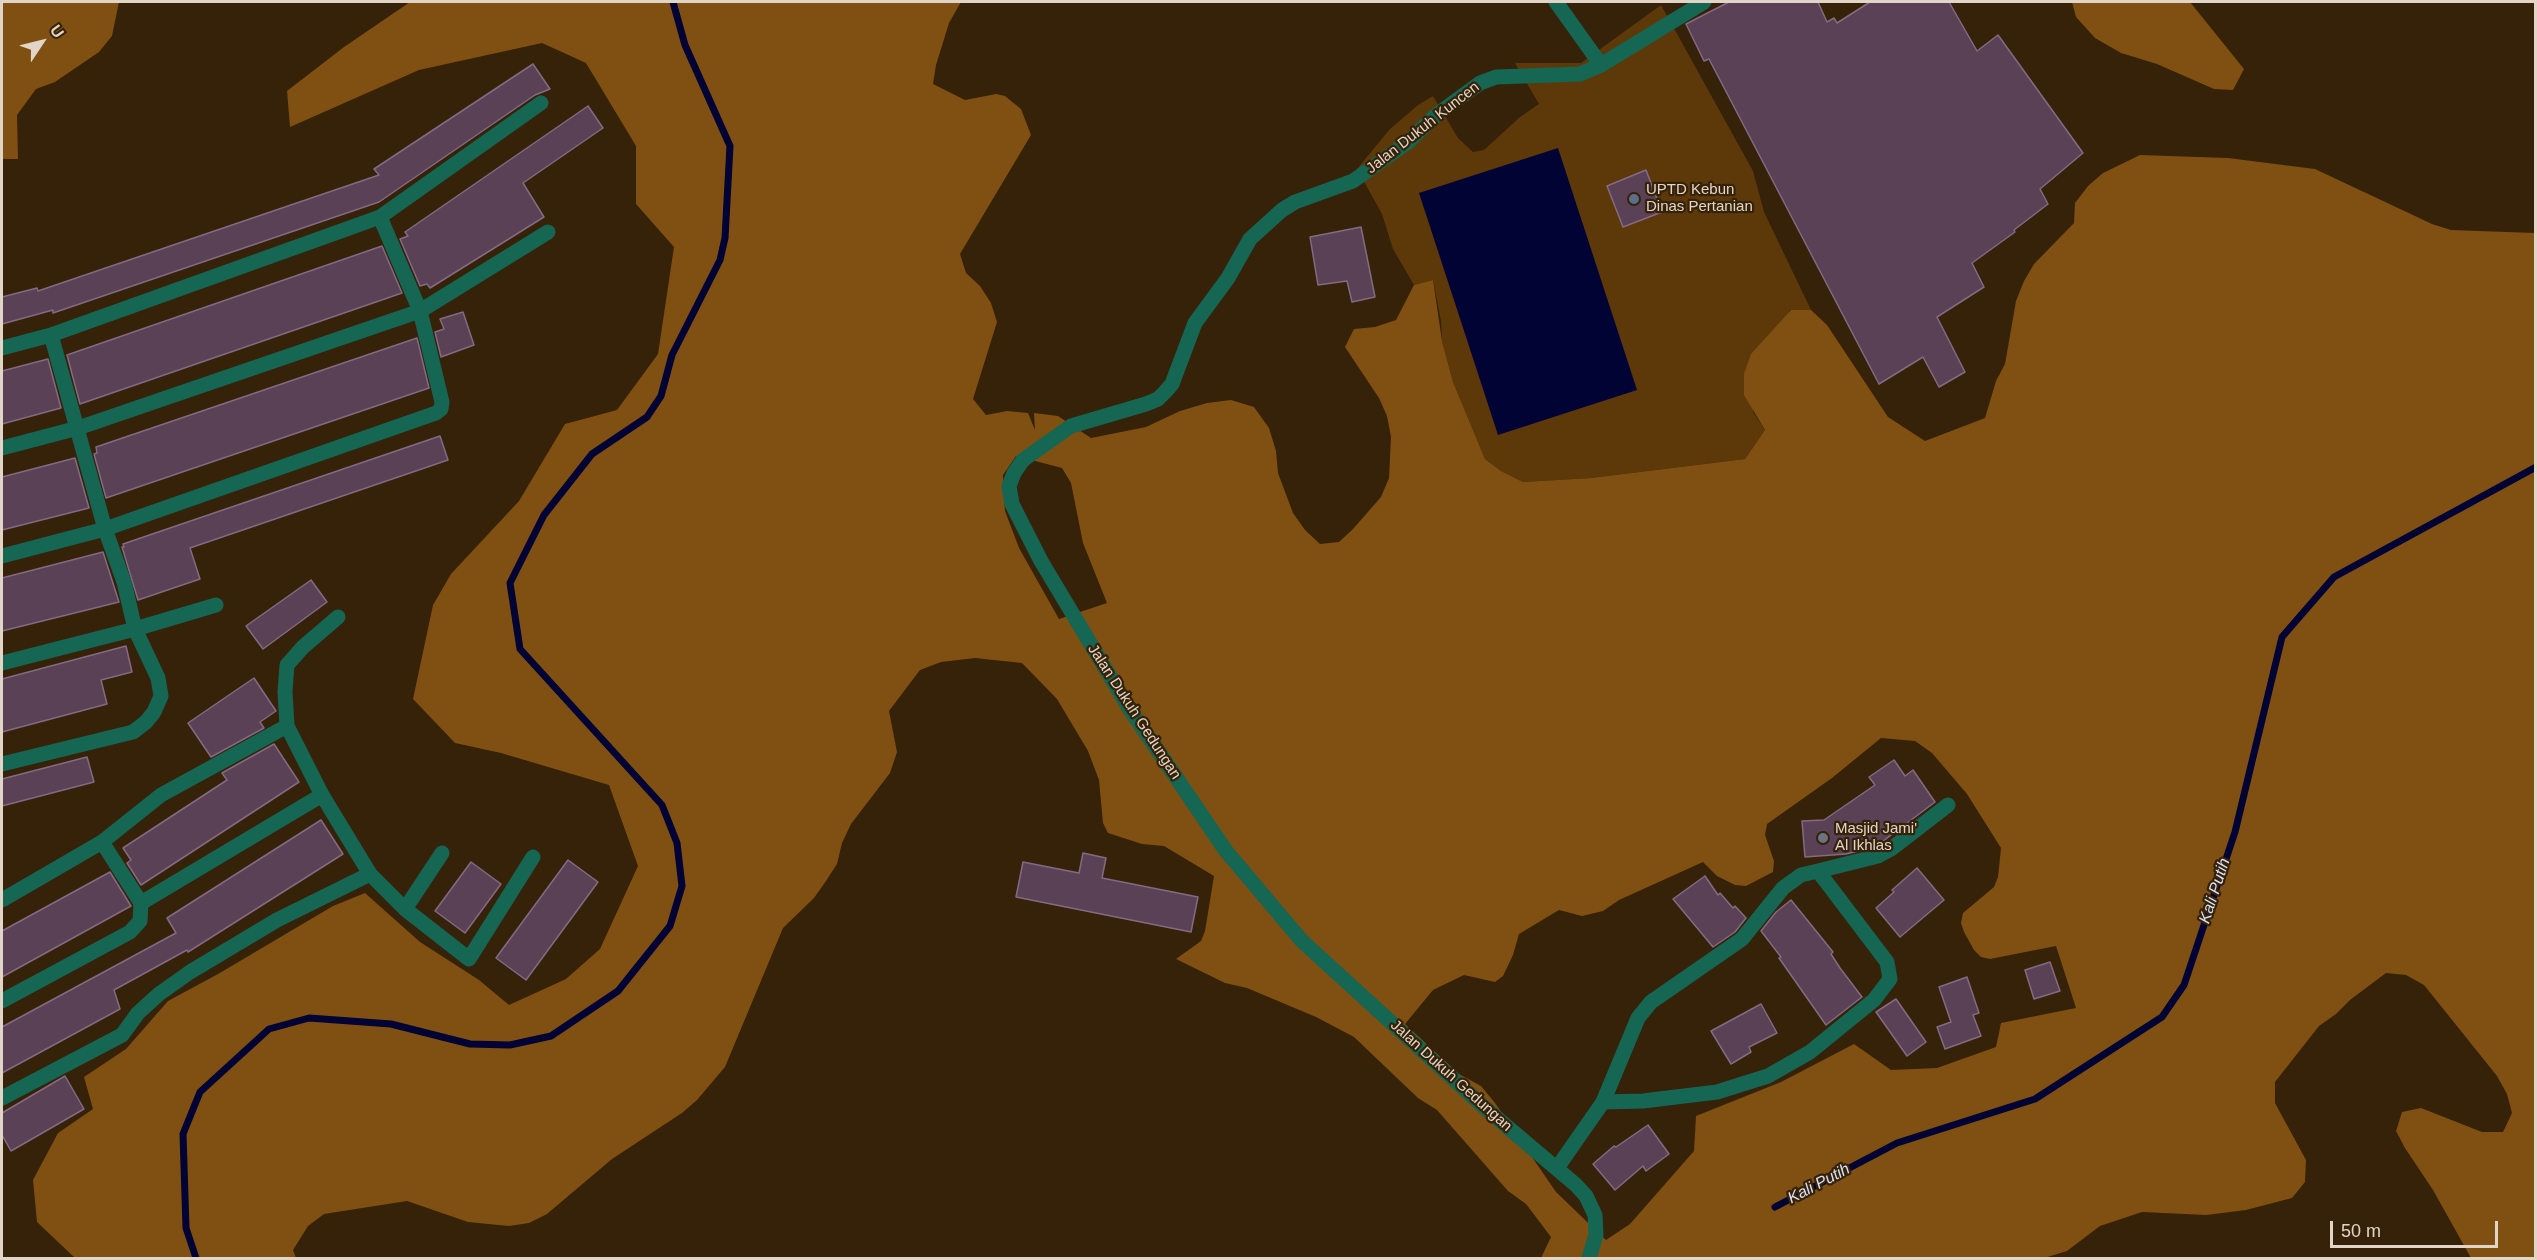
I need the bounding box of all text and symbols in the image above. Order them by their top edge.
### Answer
north arrow [12,12,72,72]
text: U [47,22,67,41]
street label: Jalan Dukuh Kuncen [1363,78,1483,178]
place label: UPTD Kebun Dinas Pertanian [1646,181,1753,216]
marker: UPTD Kebun Dinas Pertanian [1627,192,1641,206]
street label: Jalan Dukuh Gedungan [1084,641,1184,783]
place label: Masjid Jami' Al Ikhlas [1835,820,1917,855]
marker: Masjid Jami' Al Ikhlas [1816,831,1830,845]
water label: Kali Putih [2195,856,2235,926]
street label: Jalan Dukuh Gedungan [1386,1017,1516,1135]
water label: Kali Putih [1785,1160,1853,1208]
scale bar [2333,1209,2501,1247]
text: 50 m [2341,1221,2381,1241]

